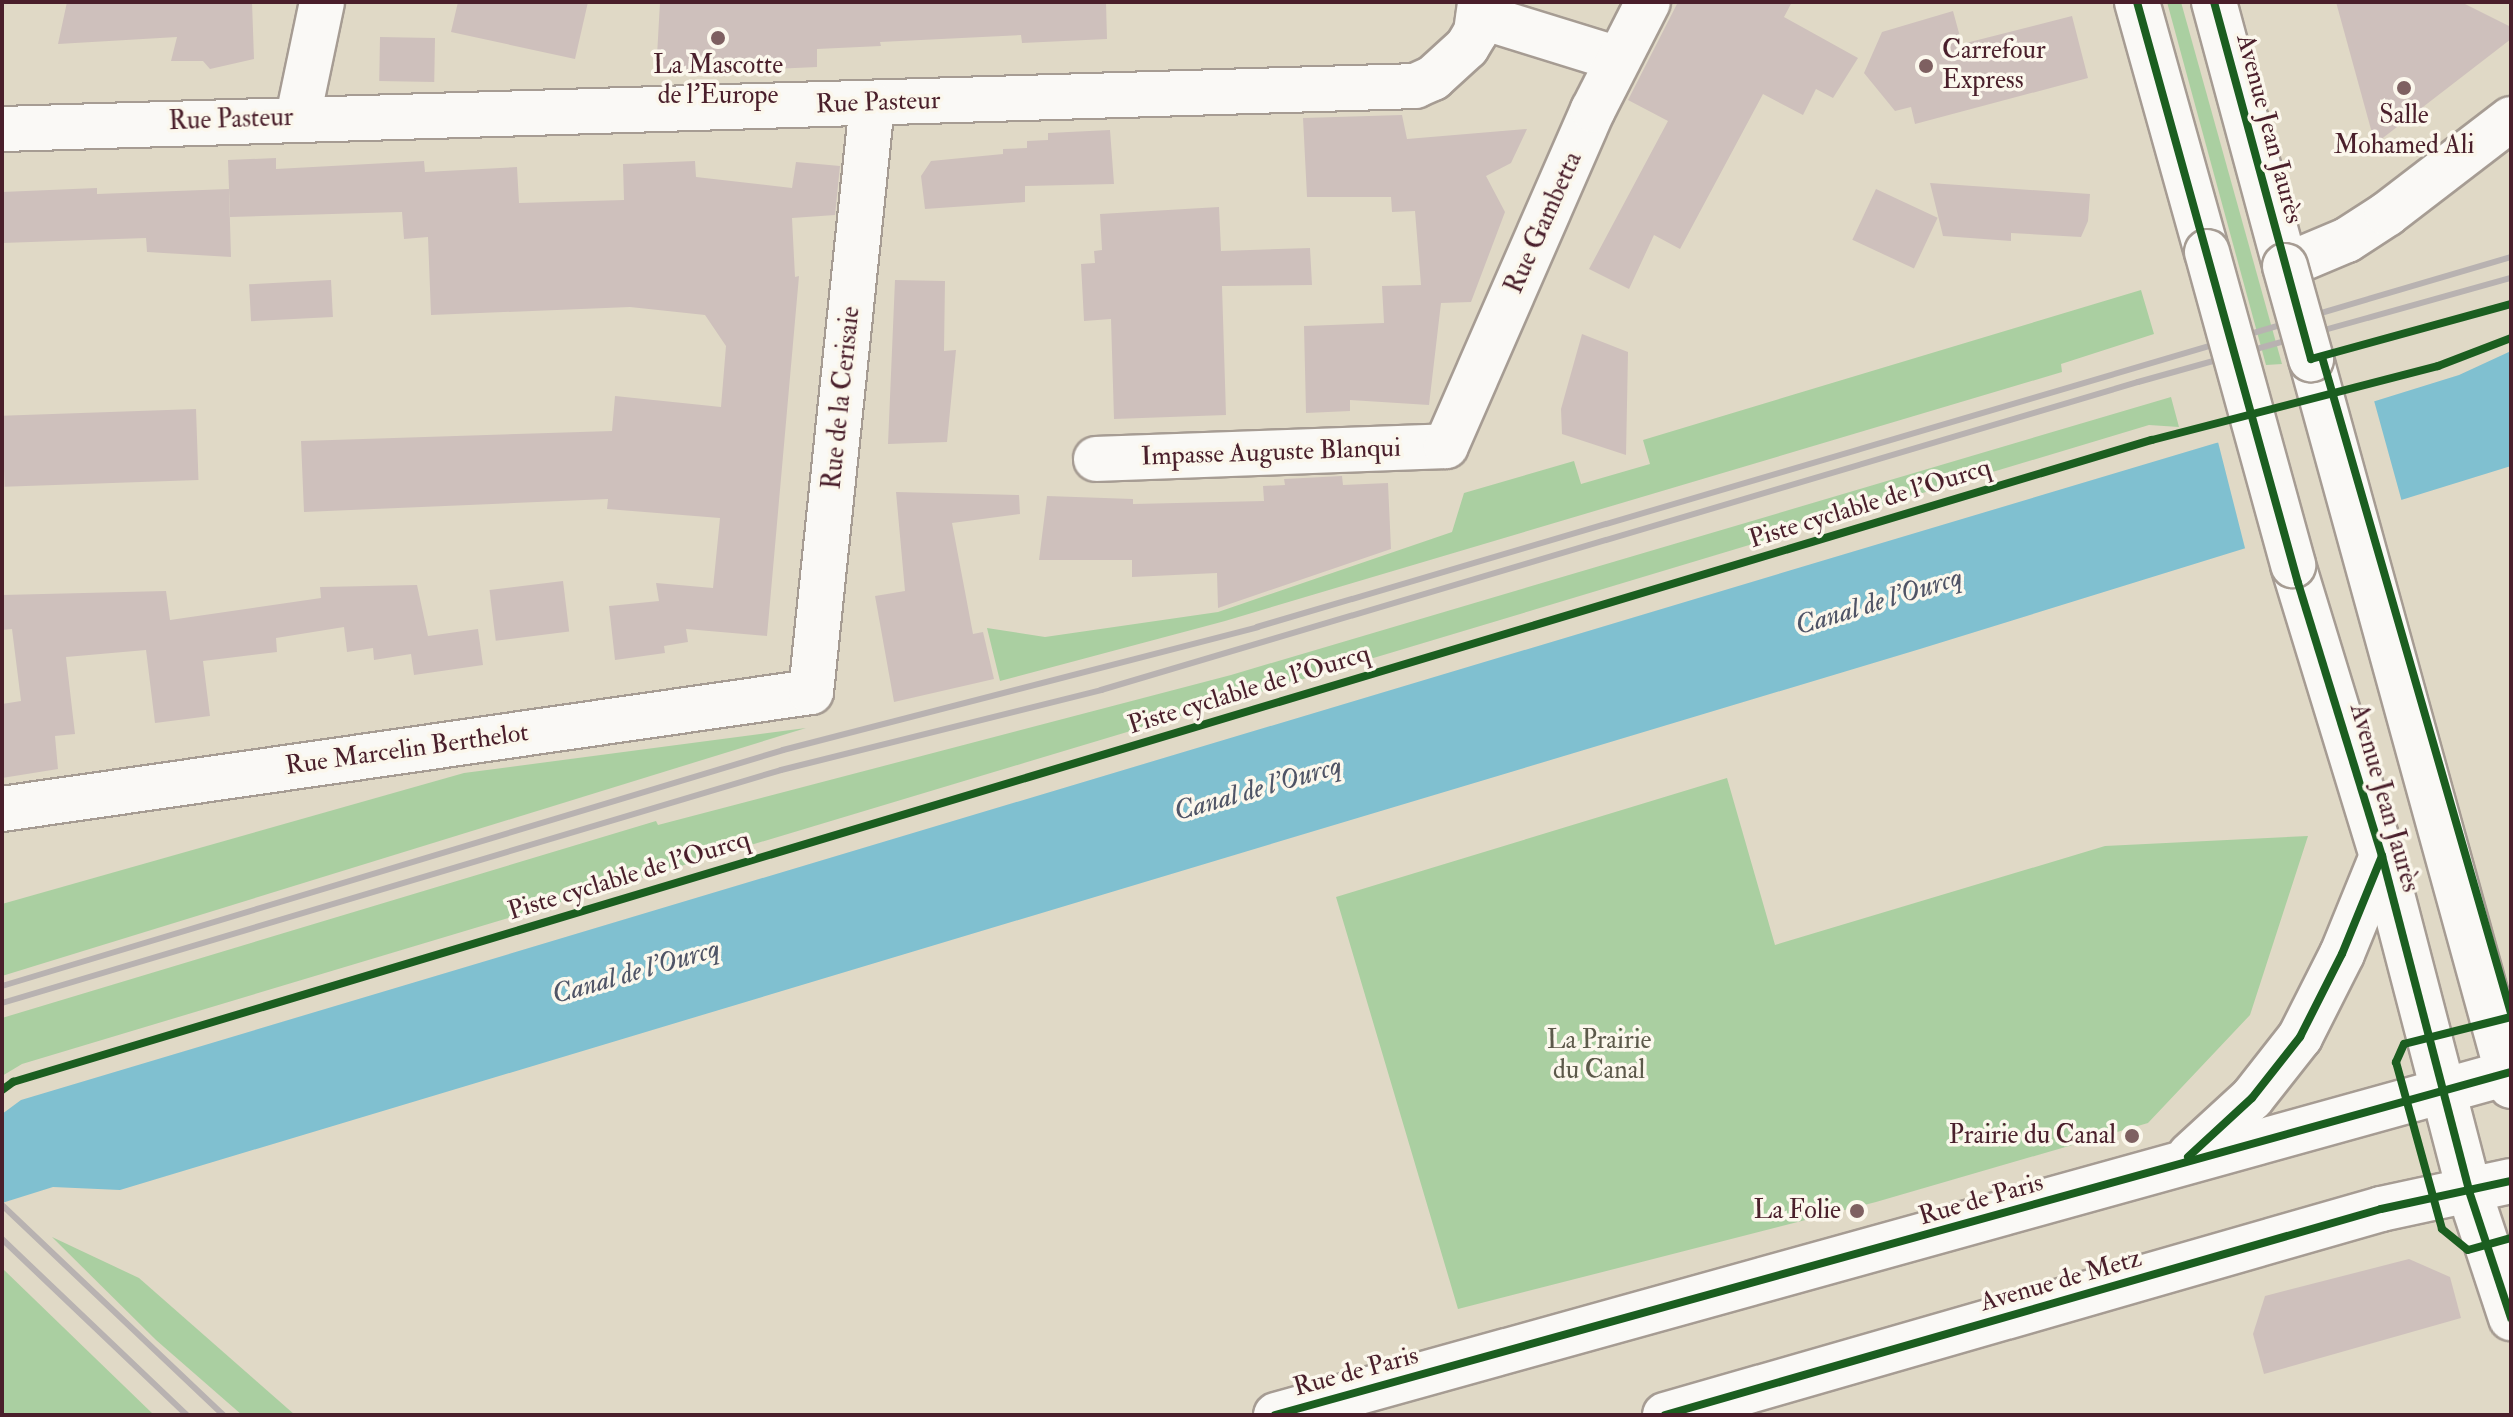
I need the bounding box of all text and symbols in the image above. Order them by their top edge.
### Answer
marker: La Mascotte de l'Europe [709,29,727,47]
street label: Avenue Jean Jaurès [2229,31,2309,227]
place label: Carrefour Express [1942,35,2046,96]
place label: La Mascotte de l'Europe [653,50,783,112]
marker: Carrefour Express [1917,57,1935,75]
marker: Salle Mohamed Ali [2395,79,2413,97]
street label: Rue Pasteur [815,85,941,121]
place label: Salle Mohamed Ali [2334,100,2474,162]
street label: Rue Pasteur [168,102,294,138]
street label: Rue Gambetta [1499,147,1589,299]
street label: Rue de la Cerisaie [817,305,867,491]
street label: Impasse Auguste Blanqui [1140,433,1402,473]
street label: Piste cyclable de l'Ourcq [1745,452,1995,556]
water label: Canal de l'Ourcq [1791,561,1967,643]
street label: Piste cyclable de l'Ourcq [1124,638,1374,742]
street label: Avenue Jean Jaurès [2342,700,2426,896]
street label: Rue Marcelin Berthelot [283,717,531,783]
water label: Canal de l'Ourcq [1170,749,1346,829]
street label: Piste cyclable de l'Ourcq [504,824,754,928]
water label: Canal de l'Ourcq [548,932,724,1012]
park label: La Prairie du Canal [1547,1025,1651,1086]
place label: Prairie du Canal [1949,1120,2116,1152]
marker: Prairie du Canal [2123,1127,2141,1145]
street label: Rue de Paris [1915,1167,2047,1233]
place label: La Folie [1754,1195,1841,1227]
marker: La Folie [1848,1202,1866,1220]
street label: Avenue de Metz [1977,1243,2145,1319]
street label: Rue de Paris [1290,1340,1422,1404]

